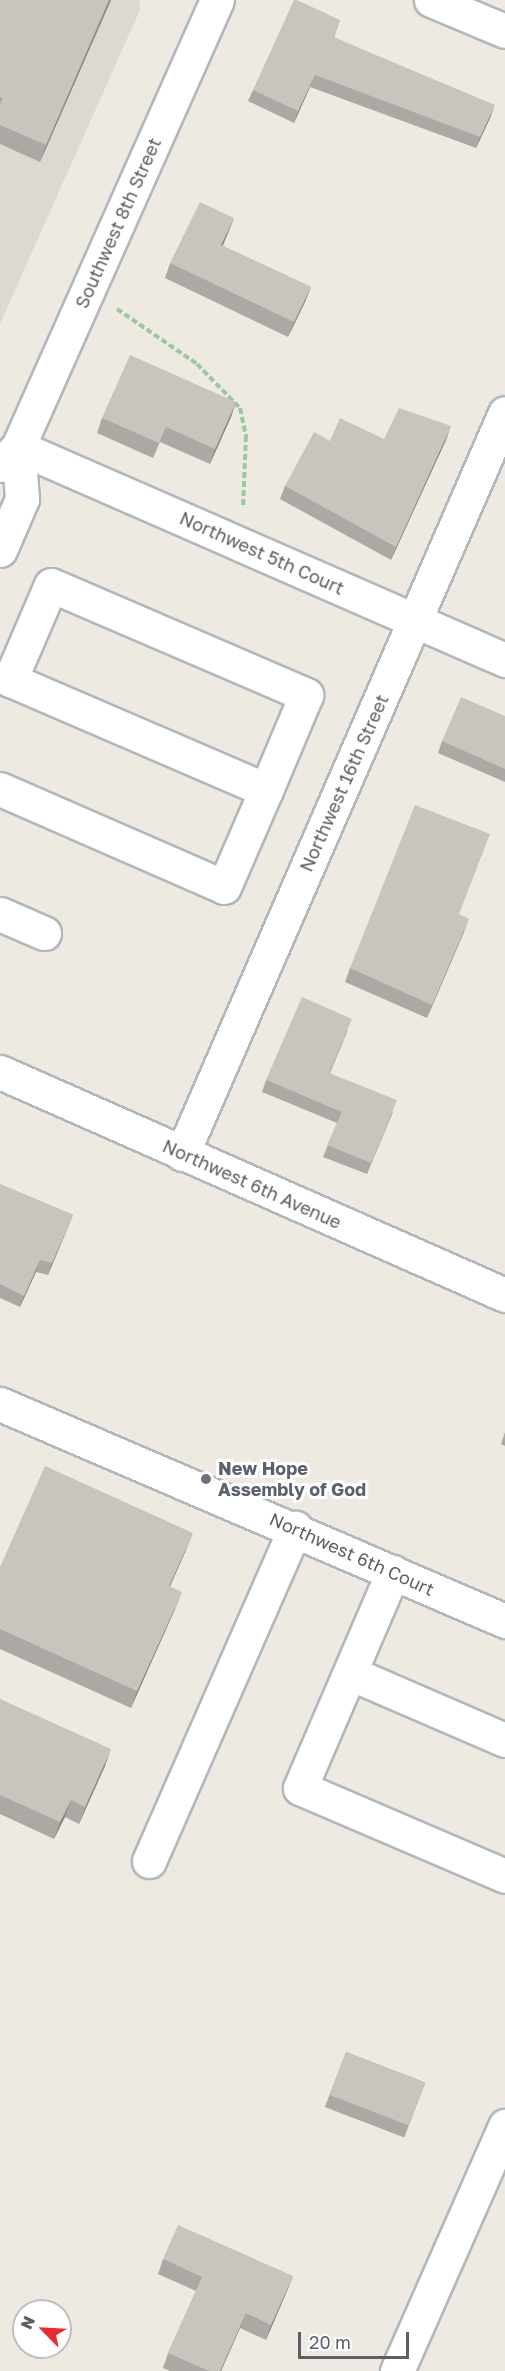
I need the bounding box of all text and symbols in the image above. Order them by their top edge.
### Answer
street label: Southwest 8th Street [71,134,165,312]
street label: Northwest 5th Court [176,507,348,599]
street label: Northwest 16th Street [295,691,393,875]
street label: Northwest 6th Avenue [159,1135,345,1233]
place label: New Hope Assembly of God [218,1458,366,1500]
marker: New Hope Assembly of God [199,1472,213,1486]
street label: Northwest 6th Court [266,1508,438,1600]
north arrow [12,2299,72,2359]
text: N [16,2313,39,2332]
scale bar [301,2320,412,2358]
text: 20 m [309,2331,351,2353]

